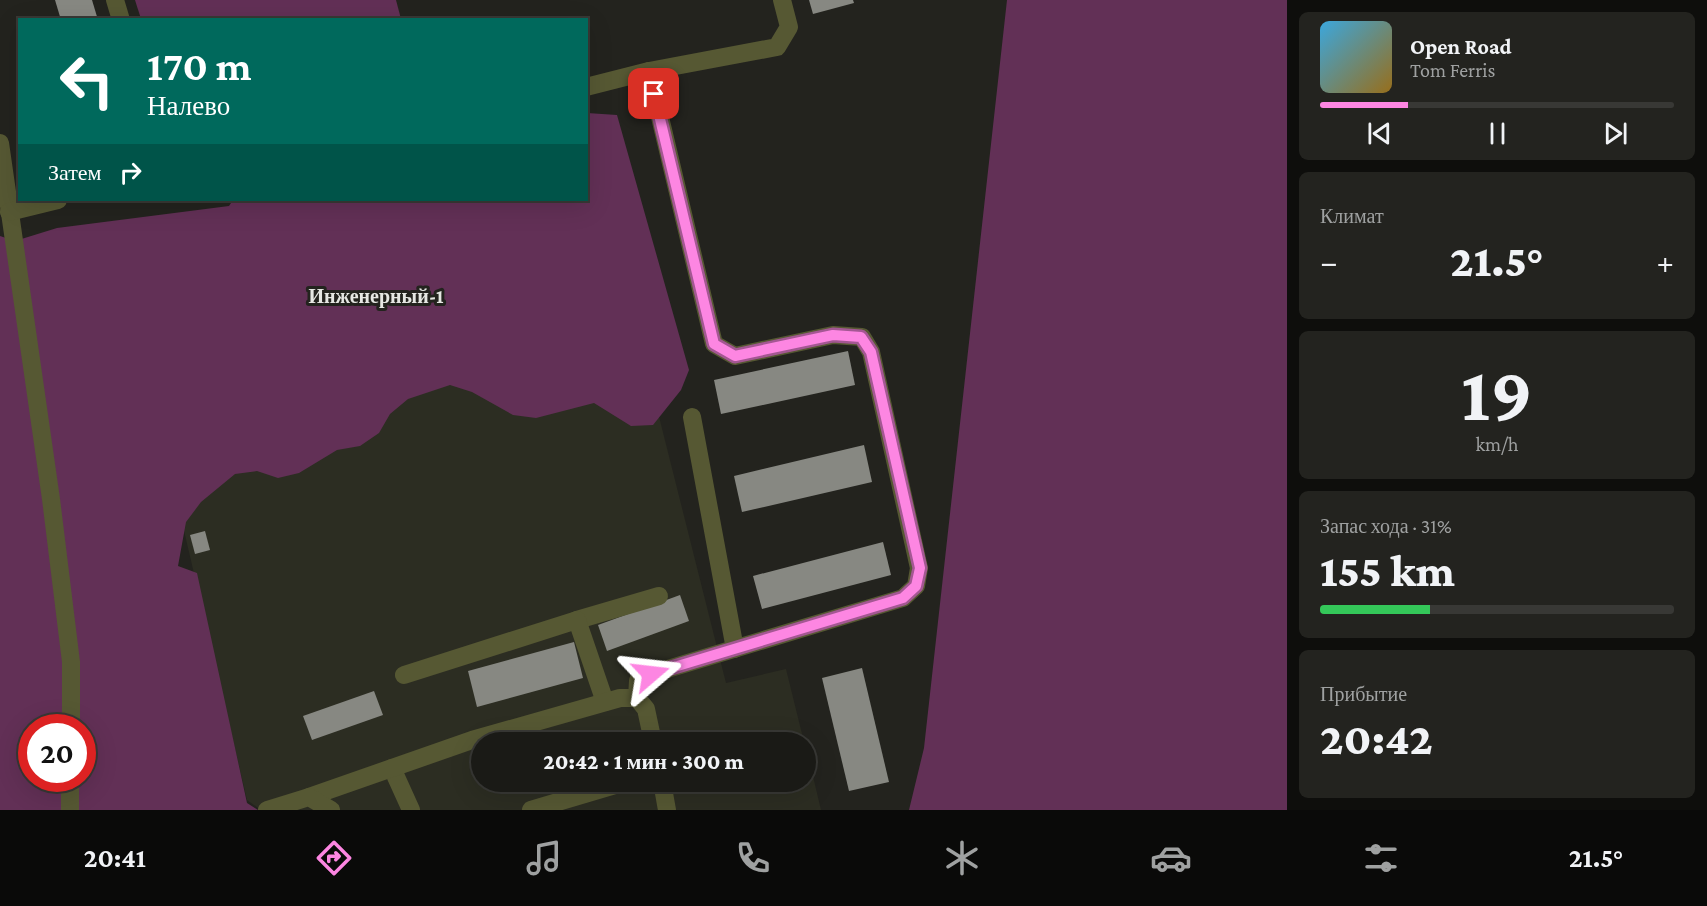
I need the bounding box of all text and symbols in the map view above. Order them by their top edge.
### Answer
text: Open Road [1410,34,1512,59]
icon: left [48,42,126,120]
text: 170 m [147,42,252,89]
text: Tom Ferris [1410,59,1495,81]
pin [628,68,679,119]
icon: arrive [637,77,670,110]
text: Налево [147,91,230,121]
icon: previous [1363,117,1396,150]
icon: pause [1481,117,1514,150]
icon: next [1599,117,1632,150]
icon: right [114,156,147,189]
text: Затем [48,160,102,185]
text: Климат [1320,205,1384,227]
text: 21.5° [1450,236,1544,286]
text: − [1320,243,1337,280]
text: + [1657,243,1674,280]
district label: Инженерный-1 [308,285,444,308]
text: 19 [1461,350,1533,437]
text: km/h [1475,433,1519,455]
text: Запас хода · 31% [1320,515,1452,537]
text: 155 km [1320,546,1455,596]
position arrow [619,642,683,706]
text: Прибытие [1320,683,1407,705]
speed limit sign: 20 [18,714,96,792]
text: 20:42 [1320,714,1433,764]
text: 20:42 · 1 мин · 300 m [543,749,744,774]
icon: directions [313,837,355,879]
icon: music [523,837,565,879]
icon: phone [732,837,774,879]
icon: climate [941,837,983,879]
icon: car [1150,837,1192,879]
icon: filters [1360,837,1402,879]
text: 20:41 [84,843,146,873]
text: 21.5° [1569,843,1623,873]

